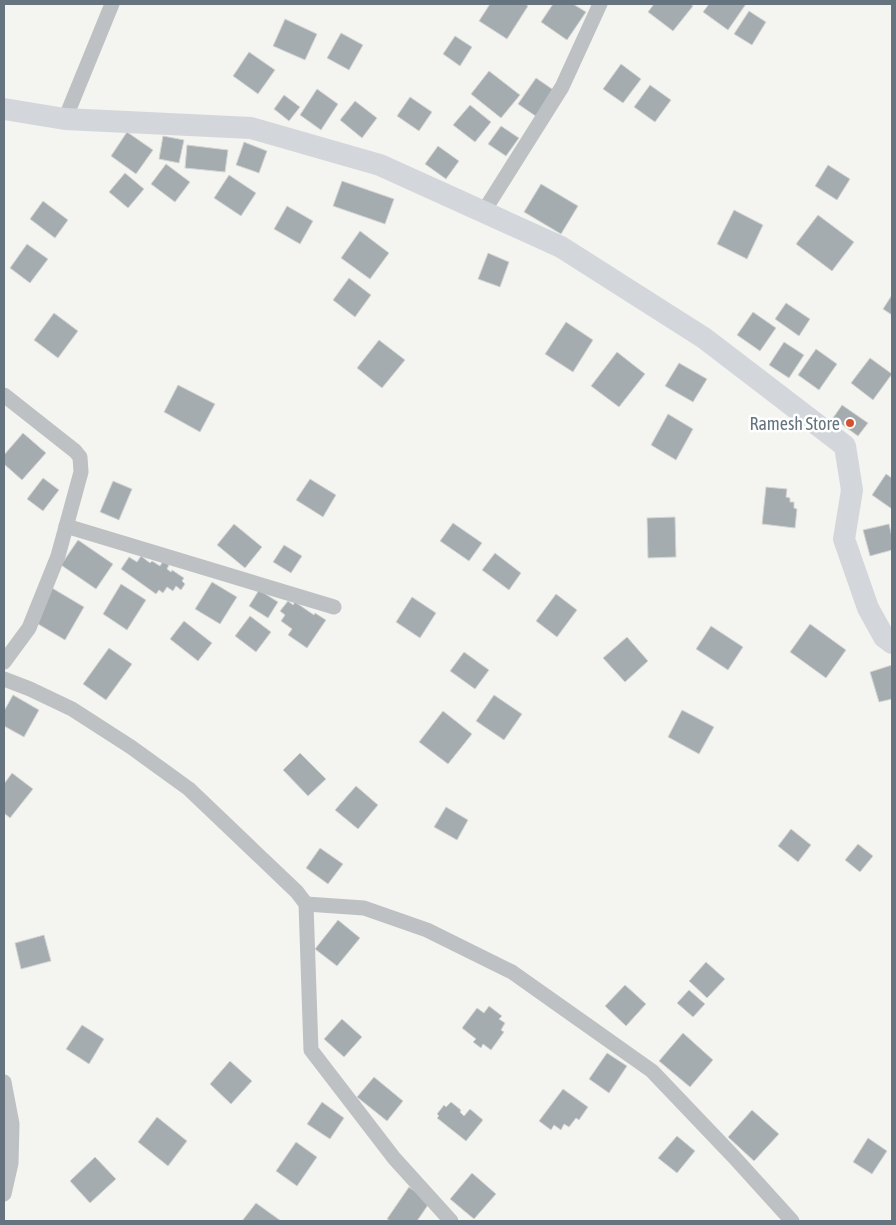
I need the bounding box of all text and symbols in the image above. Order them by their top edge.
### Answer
place label: Ramesh Store [749,413,840,434]
marker: Ramesh Store [844,417,856,429]

